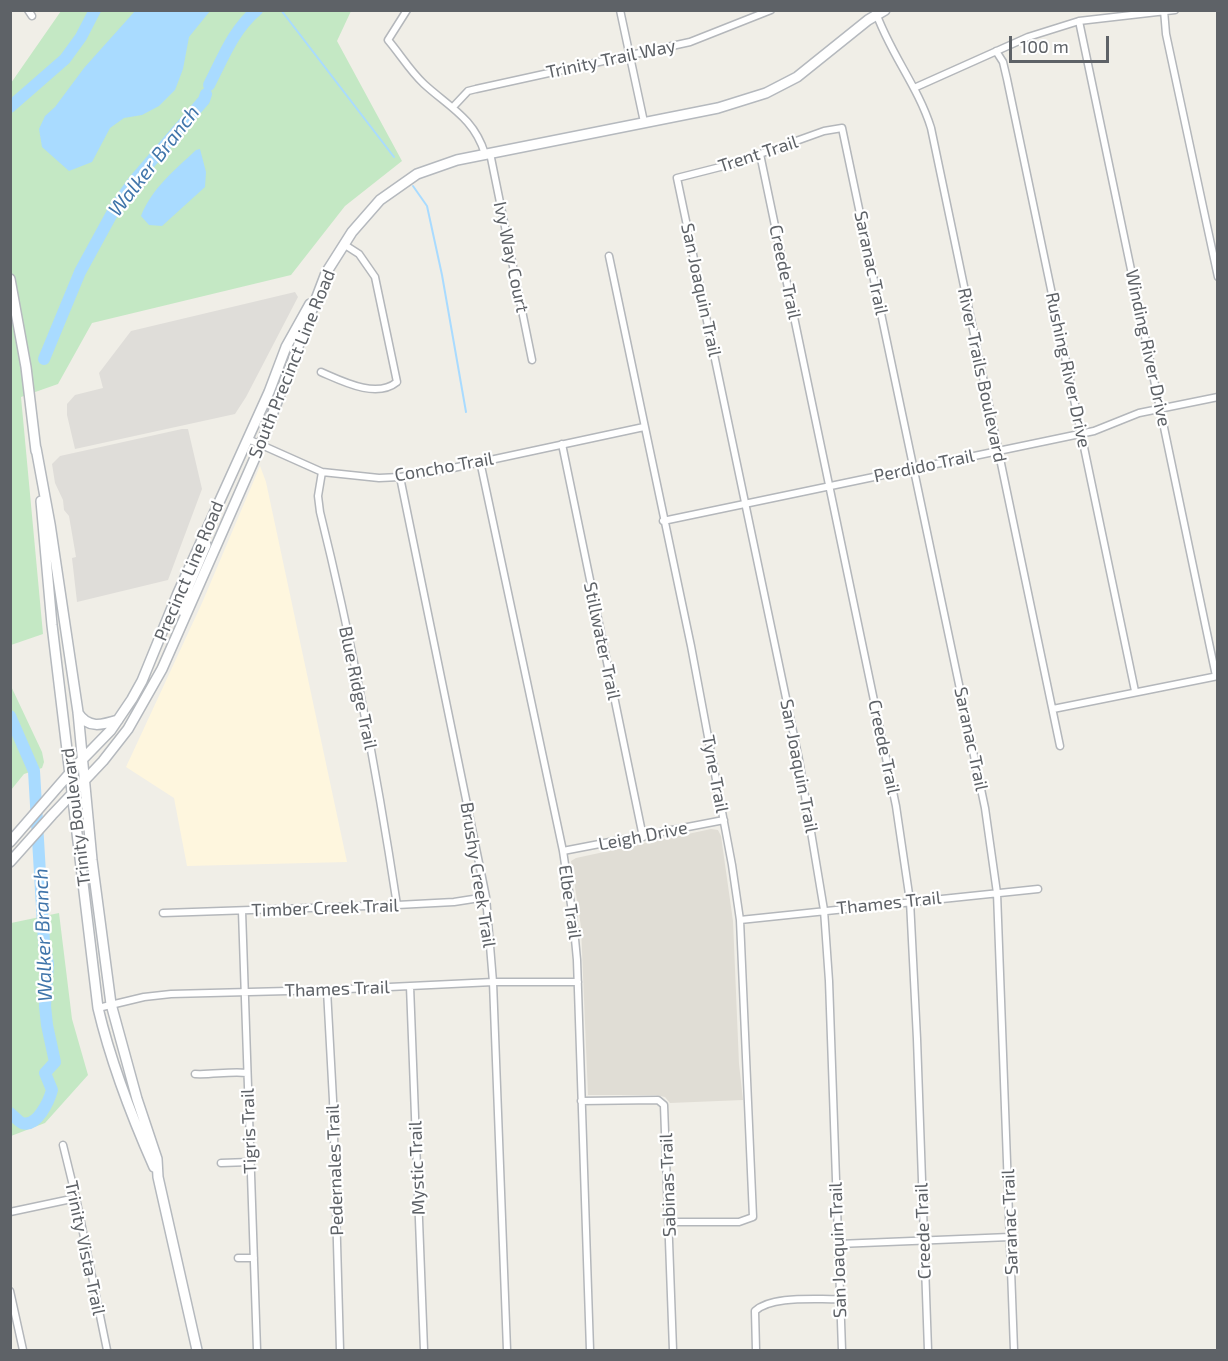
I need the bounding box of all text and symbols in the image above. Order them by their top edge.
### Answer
scale bar [1012,24,1112,62]
street label: Trinity Trail Way [544,35,678,83]
text: 100 m [1020,35,1069,57]
water label: Walker Branch [103,101,205,221]
street label: Trent Trail [715,131,801,177]
street label: Ivy Way Court [489,200,533,314]
street label: Saranac Trail [849,209,893,317]
street label: San Joaquin Trail [676,221,726,359]
street label: Creede Trail [764,223,806,321]
street label: South Precinct Line Road [244,266,340,462]
street label: Winding River Drive [1121,268,1175,428]
street label: River Trails Boulevard [953,286,1011,464]
street label: Rushing River Drive [1041,290,1095,450]
street label: Perdido Trail [872,445,976,487]
street label: Concho Trail [393,448,495,486]
street label: Precinct Line Road [150,498,228,644]
street label: Stillwater Trail [579,580,625,702]
street label: Blue Ridge Trail [334,624,382,752]
street label: Saranac Trail [949,685,993,793]
street label: San Joaquin Trail [775,697,823,835]
street label: Creede Trail [863,698,905,796]
street label: Tyne Trail [697,733,733,815]
street label: Trinity Boulevard [57,747,95,887]
street label: Brushy Creek Trail [456,801,500,949]
street label: Leigh Drive [596,817,690,855]
street label: Elbe Trail [554,863,586,941]
water label: Walker Branch [29,868,57,1002]
street label: Thames Trail [836,887,942,919]
street label: Timber Creek Trail [251,895,399,921]
street label: Thames Trail [284,976,390,1002]
street label: Tigris Trail [237,1088,261,1174]
street label: Pedernales Trail [322,1104,348,1236]
street label: Mystic Trail [405,1121,429,1215]
street label: Sabinas Trail [655,1133,681,1237]
street label: Saranac Trail [997,1169,1023,1275]
street label: Trinity Vista Trail [60,1179,110,1317]
street label: San Joaquin Trail [825,1182,851,1318]
street label: Creede Trail [911,1183,935,1279]

